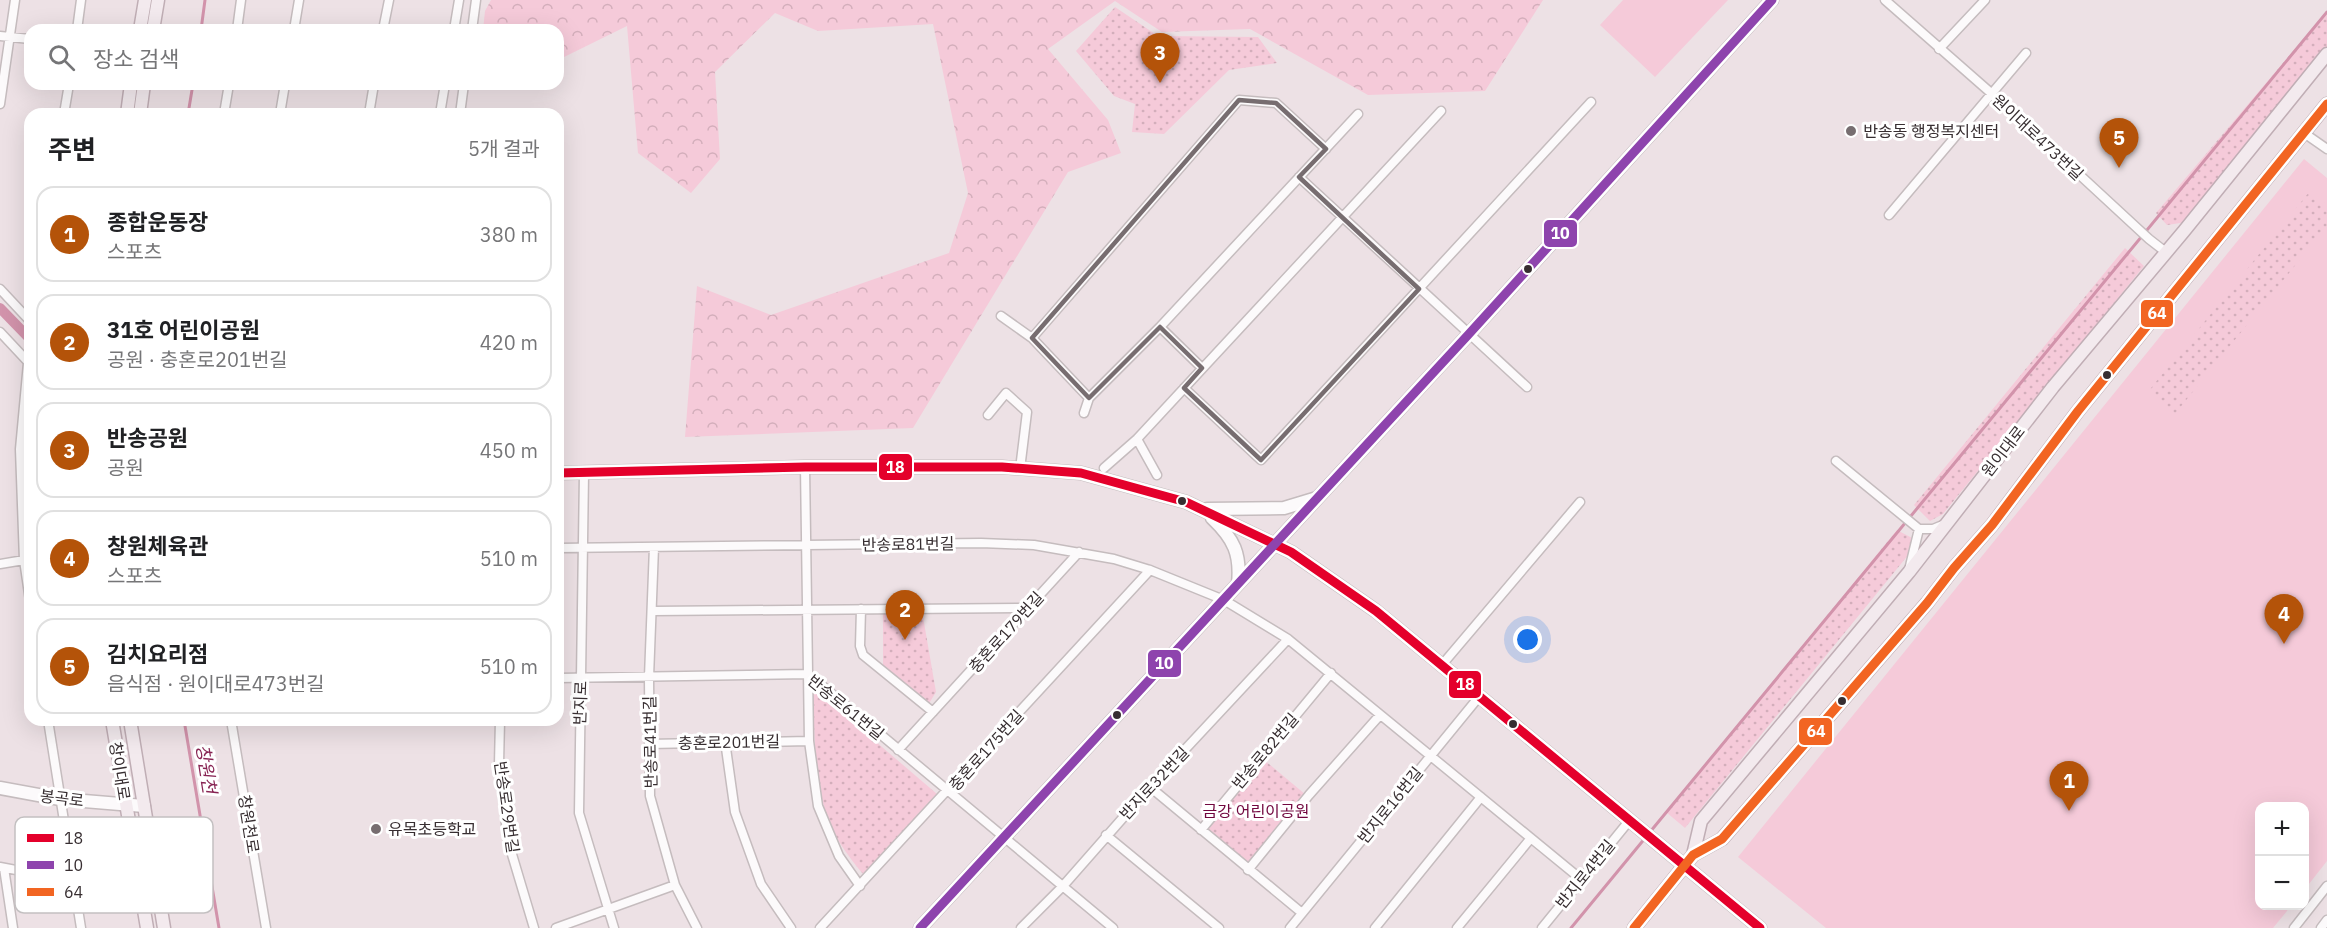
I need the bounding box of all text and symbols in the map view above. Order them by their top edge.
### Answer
search box [24,24,564,90]
pin: 3 [1140,34,1180,83]
icon: search [45,41,78,74]
text: 장소 검색 [93,44,179,73]
street label: 원이대로473번길 [1988,90,2088,184]
pin: 5 [2100,118,2138,168]
place label: 반송동 행정복지센터 [1863,121,1999,141]
marker: 반송동 행정복지센터 [1844,124,1858,138]
text: 주변 [48,132,96,166]
text: 5개 결과 [468,135,540,162]
text: 종합운동장 [107,207,208,236]
line badge: 10 [1543,219,1578,248]
text: 1 [64,221,76,248]
text: 380 m [480,221,538,248]
text: 10 [1550,223,1570,243]
text: 스포츠 [107,238,162,265]
unlabelled marker [1522,263,1534,275]
line badge: 64 [2140,299,2174,328]
text: 64 [2147,303,2167,323]
text: 31호 어린이공원 [107,315,260,344]
text: 2 [64,329,76,356]
text: 420 m [480,329,538,356]
text: 공원 · 충혼로201번길 [107,346,288,373]
unlabelled marker [2101,369,2113,381]
street label: 원이대로 [1977,421,2029,480]
text: 반송공원 [107,423,188,452]
text: 3 [64,437,76,464]
text: 450 m [480,437,538,464]
line badge: 18 [878,453,913,481]
text: 공원 [107,454,144,481]
text: 18 [885,457,905,477]
unlabelled marker [1176,495,1188,507]
text: 창원체육관 [107,531,208,560]
street label: 반송로81번길 [861,533,955,555]
text: 4 [64,545,76,572]
text: 510 m [480,545,538,572]
text: 스포츠 [107,562,162,589]
street label: 충혼로179번길 [964,587,1048,677]
pin: 2 [886,590,924,640]
pin: 4 [2264,594,2304,644]
your location [1513,625,1542,654]
text: 김치요리점 [107,639,208,668]
line badge: 10 [1147,649,1182,678]
text: 5 [64,653,76,680]
text: 510 m [480,653,538,680]
text: 10 [1154,653,1174,673]
text: 음식점 · 원이대로473번길 [107,670,325,697]
street label: 반송로61번길 [804,670,888,744]
line badge: 18 [1448,670,1482,699]
text: 18 [1455,674,1475,694]
street label: 반지로 [569,680,591,725]
street label: 반송로41번길 [639,695,661,789]
unlabelled marker [1836,695,1848,707]
street label: 충혼로175번길 [944,705,1028,795]
unlabelled marker [1111,709,1123,721]
street label: 반송로82번길 [1228,709,1302,793]
line badge: 64 [1798,717,1833,746]
unlabelled marker [1507,718,1519,730]
text: 64 [1806,721,1826,741]
street label: 충혼로201번길 [678,731,780,753]
street label: 창이대로 [106,740,135,802]
street label: 반지로32번길 [1115,742,1193,824]
water label: 창원천 [191,743,222,798]
street label: 반송로29번길 [491,760,523,854]
pin: 1 [2050,762,2088,811]
street label: 반지로16번길 [1353,763,1427,847]
street label: 봉곡로 [39,785,85,811]
street label: 창원천로 [235,793,264,855]
park label: 금강 어린이공원 [1203,801,1309,821]
map controls [2255,802,2309,910]
button: + [2255,802,2309,856]
legend [15,817,213,913]
place label: 유목초등학교 [388,819,476,839]
marker: 유목초등학교 [369,822,383,836]
text: 18 [64,828,83,848]
street label: 반지로4번길 [1551,835,1619,913]
text: 10 [64,855,83,875]
button: − [2255,856,2309,910]
text: 64 [64,882,83,902]

